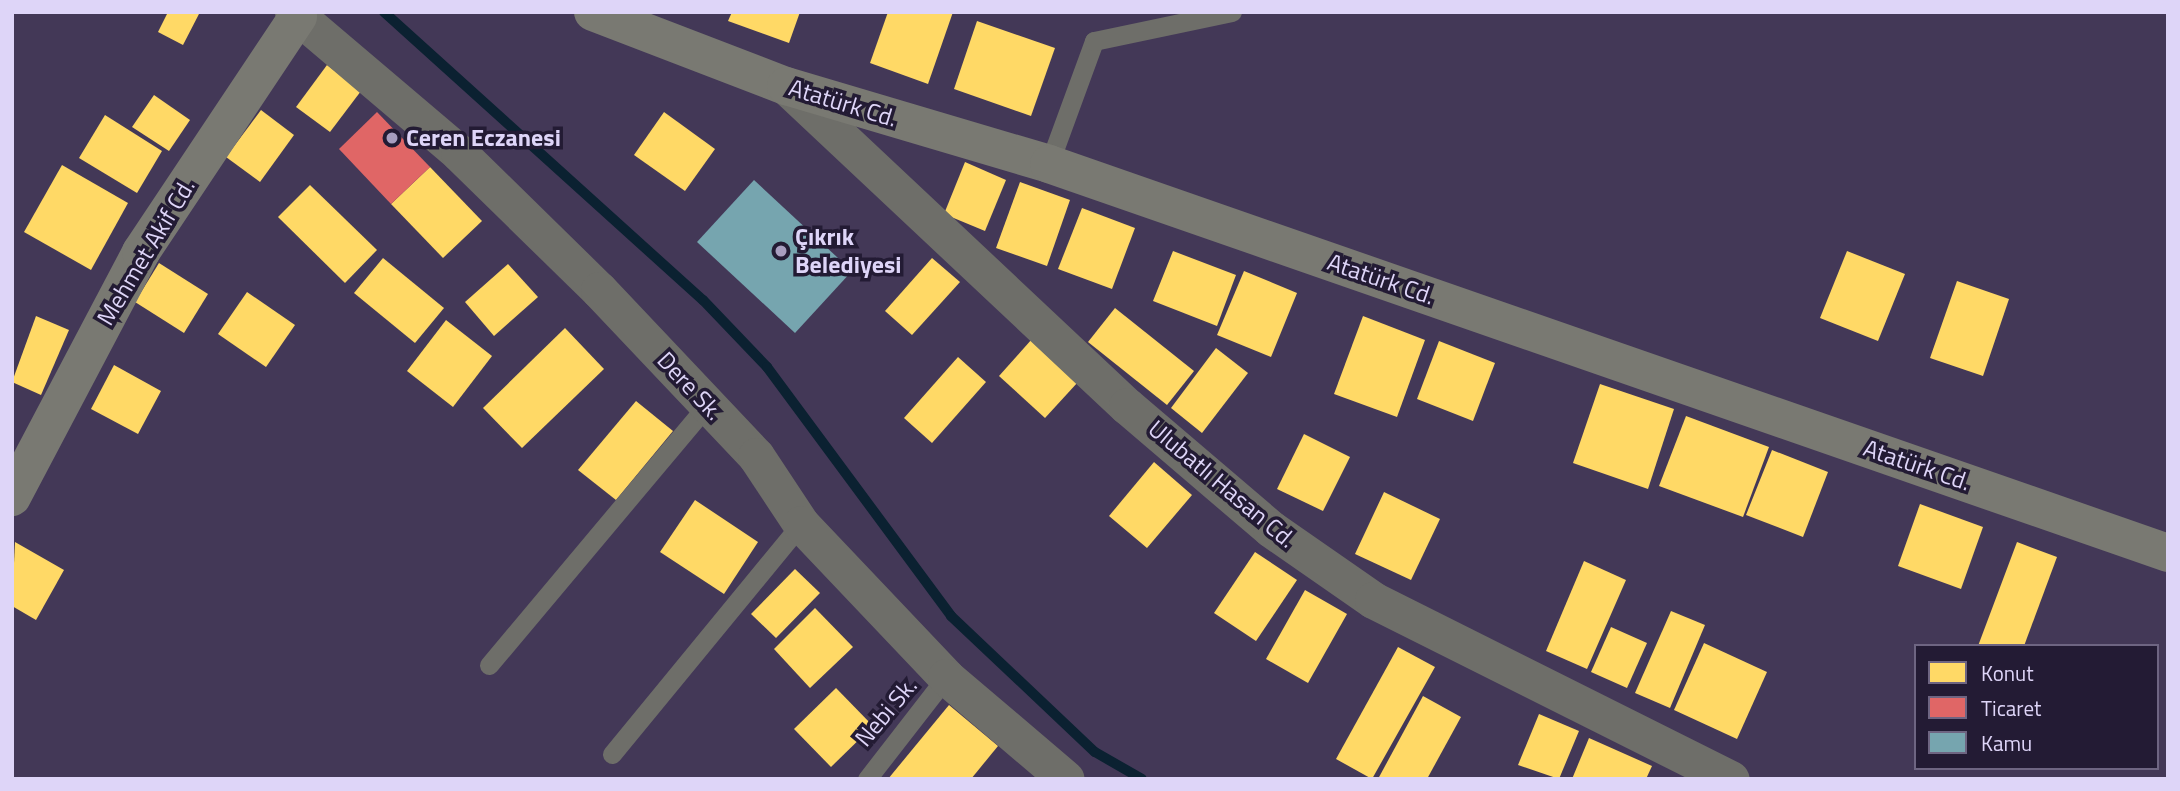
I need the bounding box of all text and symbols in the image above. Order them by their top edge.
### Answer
street label: Atatürk Cd. [786,73,900,133]
place label: Ceren Eczanesi [406,124,561,152]
marker: Ceren Eczanesi [384,130,400,146]
street label: Mehmet Akif Cd. [91,174,201,330]
place label: Çıkrık Belediyesi [795,223,902,279]
marker: Çıkrık Belediyesi [773,243,789,259]
street label: Atatürk Cd. [1324,247,1438,311]
street label: Dere Sk. [651,346,729,426]
street label: Ulubatlı Hasan Cd. [1143,414,1301,554]
street label: Atatürk Cd. [1860,433,1974,497]
legend [1914,644,2159,770]
text: Konut [1981,657,2034,689]
street label: Nebi Sk. [849,672,923,752]
text: Ticaret [1981,692,2041,724]
text: Kamu [1981,727,2032,759]

